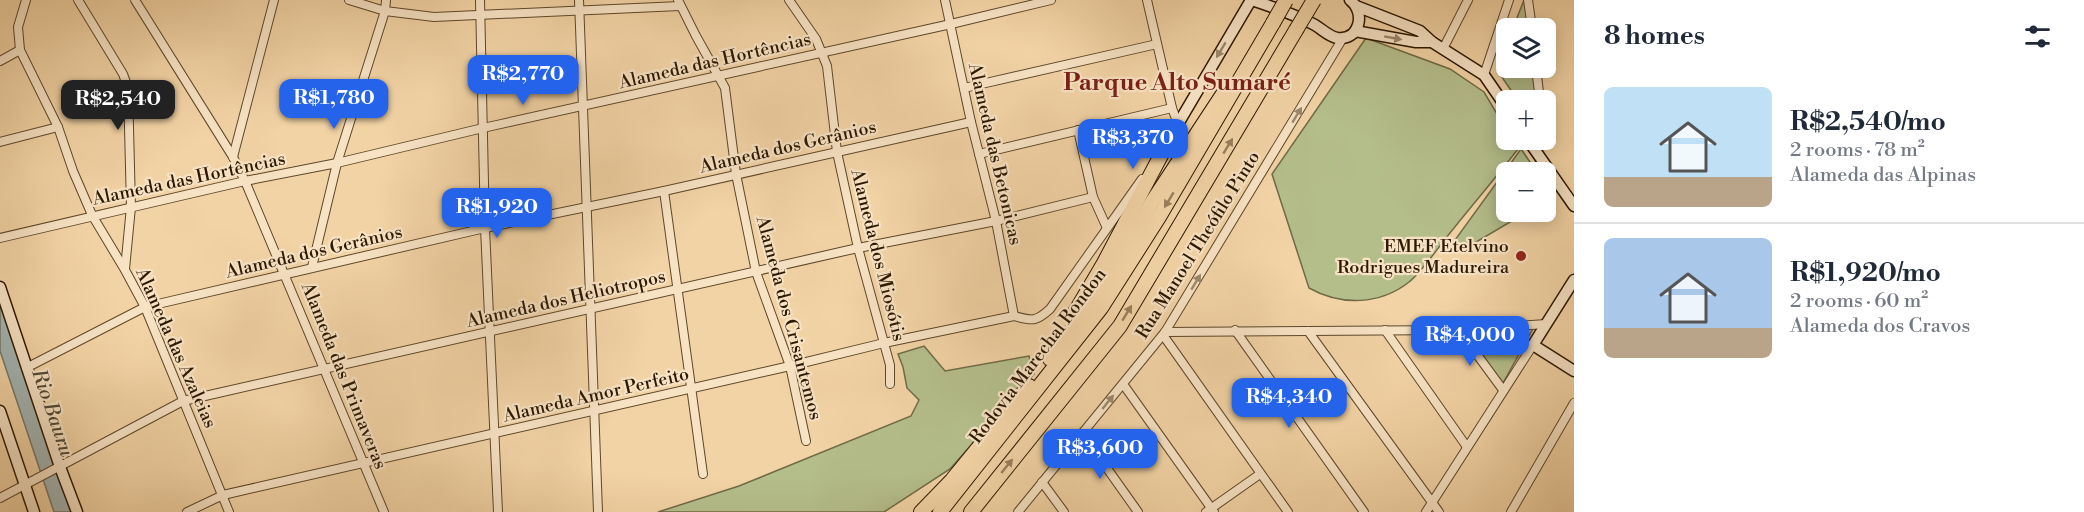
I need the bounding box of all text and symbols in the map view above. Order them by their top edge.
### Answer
map controls [1496,18,1556,222]
button: layers [1496,18,1556,78]
text: 8 homes [1604,20,1705,52]
icon: filters [2021,20,2054,53]
street label: Alameda das Hortências [616,28,813,95]
one-way arrow [1384,34,1403,43]
one-way arrow [1216,42,1226,59]
pin: R$2,770 [468,55,578,106]
street label: Alameda das Betonicas [963,60,1027,247]
text: R$2,770 [482,62,564,87]
district label: Parque Alto Sumaré [1063,68,1291,98]
pin: R$1,780 [279,79,389,130]
pin: R$2,540 [63,80,173,131]
text: R$1,780 [293,86,375,111]
text: R$2,540 [75,87,161,112]
button: + [1496,90,1556,150]
text: R$2,540/mo [1790,106,1946,138]
one-way arrow [1291,107,1302,123]
icon: home [1652,111,1724,183]
street label: Alameda dos Gerânios [697,115,879,179]
pin: R$3,370 [1078,119,1188,170]
text: R$3,370 [1092,126,1174,151]
one-way arrow [1222,138,1233,154]
text: 2 rooms · 78 m² [1790,138,1925,163]
street label: Alameda das Hortências [90,147,288,211]
street label: Rua Manoel Theófilo Pinto [1131,147,1265,343]
button: − [1496,162,1556,222]
text: Alameda das Alpinas [1790,163,1976,188]
street label: Alameda dos Miosótis [845,166,911,344]
pin: R$1,920 [442,188,552,239]
one-way arrow [1164,192,1175,208]
text: R$1,920 [456,195,538,220]
street label: Alameda dos Crisantemos [750,213,827,422]
street label: Alameda dos Gerânios [223,220,405,284]
place label: EMEF Etelvino Rodrigues Madureira [1337,235,1510,279]
marker: EMEF Etelvino Rodrigues Madureira [1514,249,1528,263]
text: R$1,920/mo [1790,257,1941,289]
icon: home [1652,262,1724,334]
street label: Alameda das Azaleias [130,263,222,432]
street label: Rodovia Marechal Rondon [964,263,1112,448]
street label: Alameda dos Heliotropos [463,265,668,333]
one-way arrow [1190,274,1201,290]
street label: Alameda das Primaveras [296,278,392,473]
text: 2 rooms · 60 m² [1790,289,1928,314]
one-way arrow [1122,305,1133,321]
text: Alameda dos Cravos [1790,314,1970,339]
pin: R$4,000 [1415,316,1525,367]
text: R$4,000 [1425,323,1515,348]
street label: Alameda Amor Perfeito [500,362,691,428]
water label: Rio Bauru [25,365,79,461]
pin: R$4,340 [1234,378,1344,429]
text: R$4,340 [1246,385,1332,410]
one-way arrow [1101,395,1114,410]
pin: R$3,600 [1045,429,1155,480]
text: R$3,600 [1057,436,1143,461]
one-way arrow [1001,459,1013,474]

